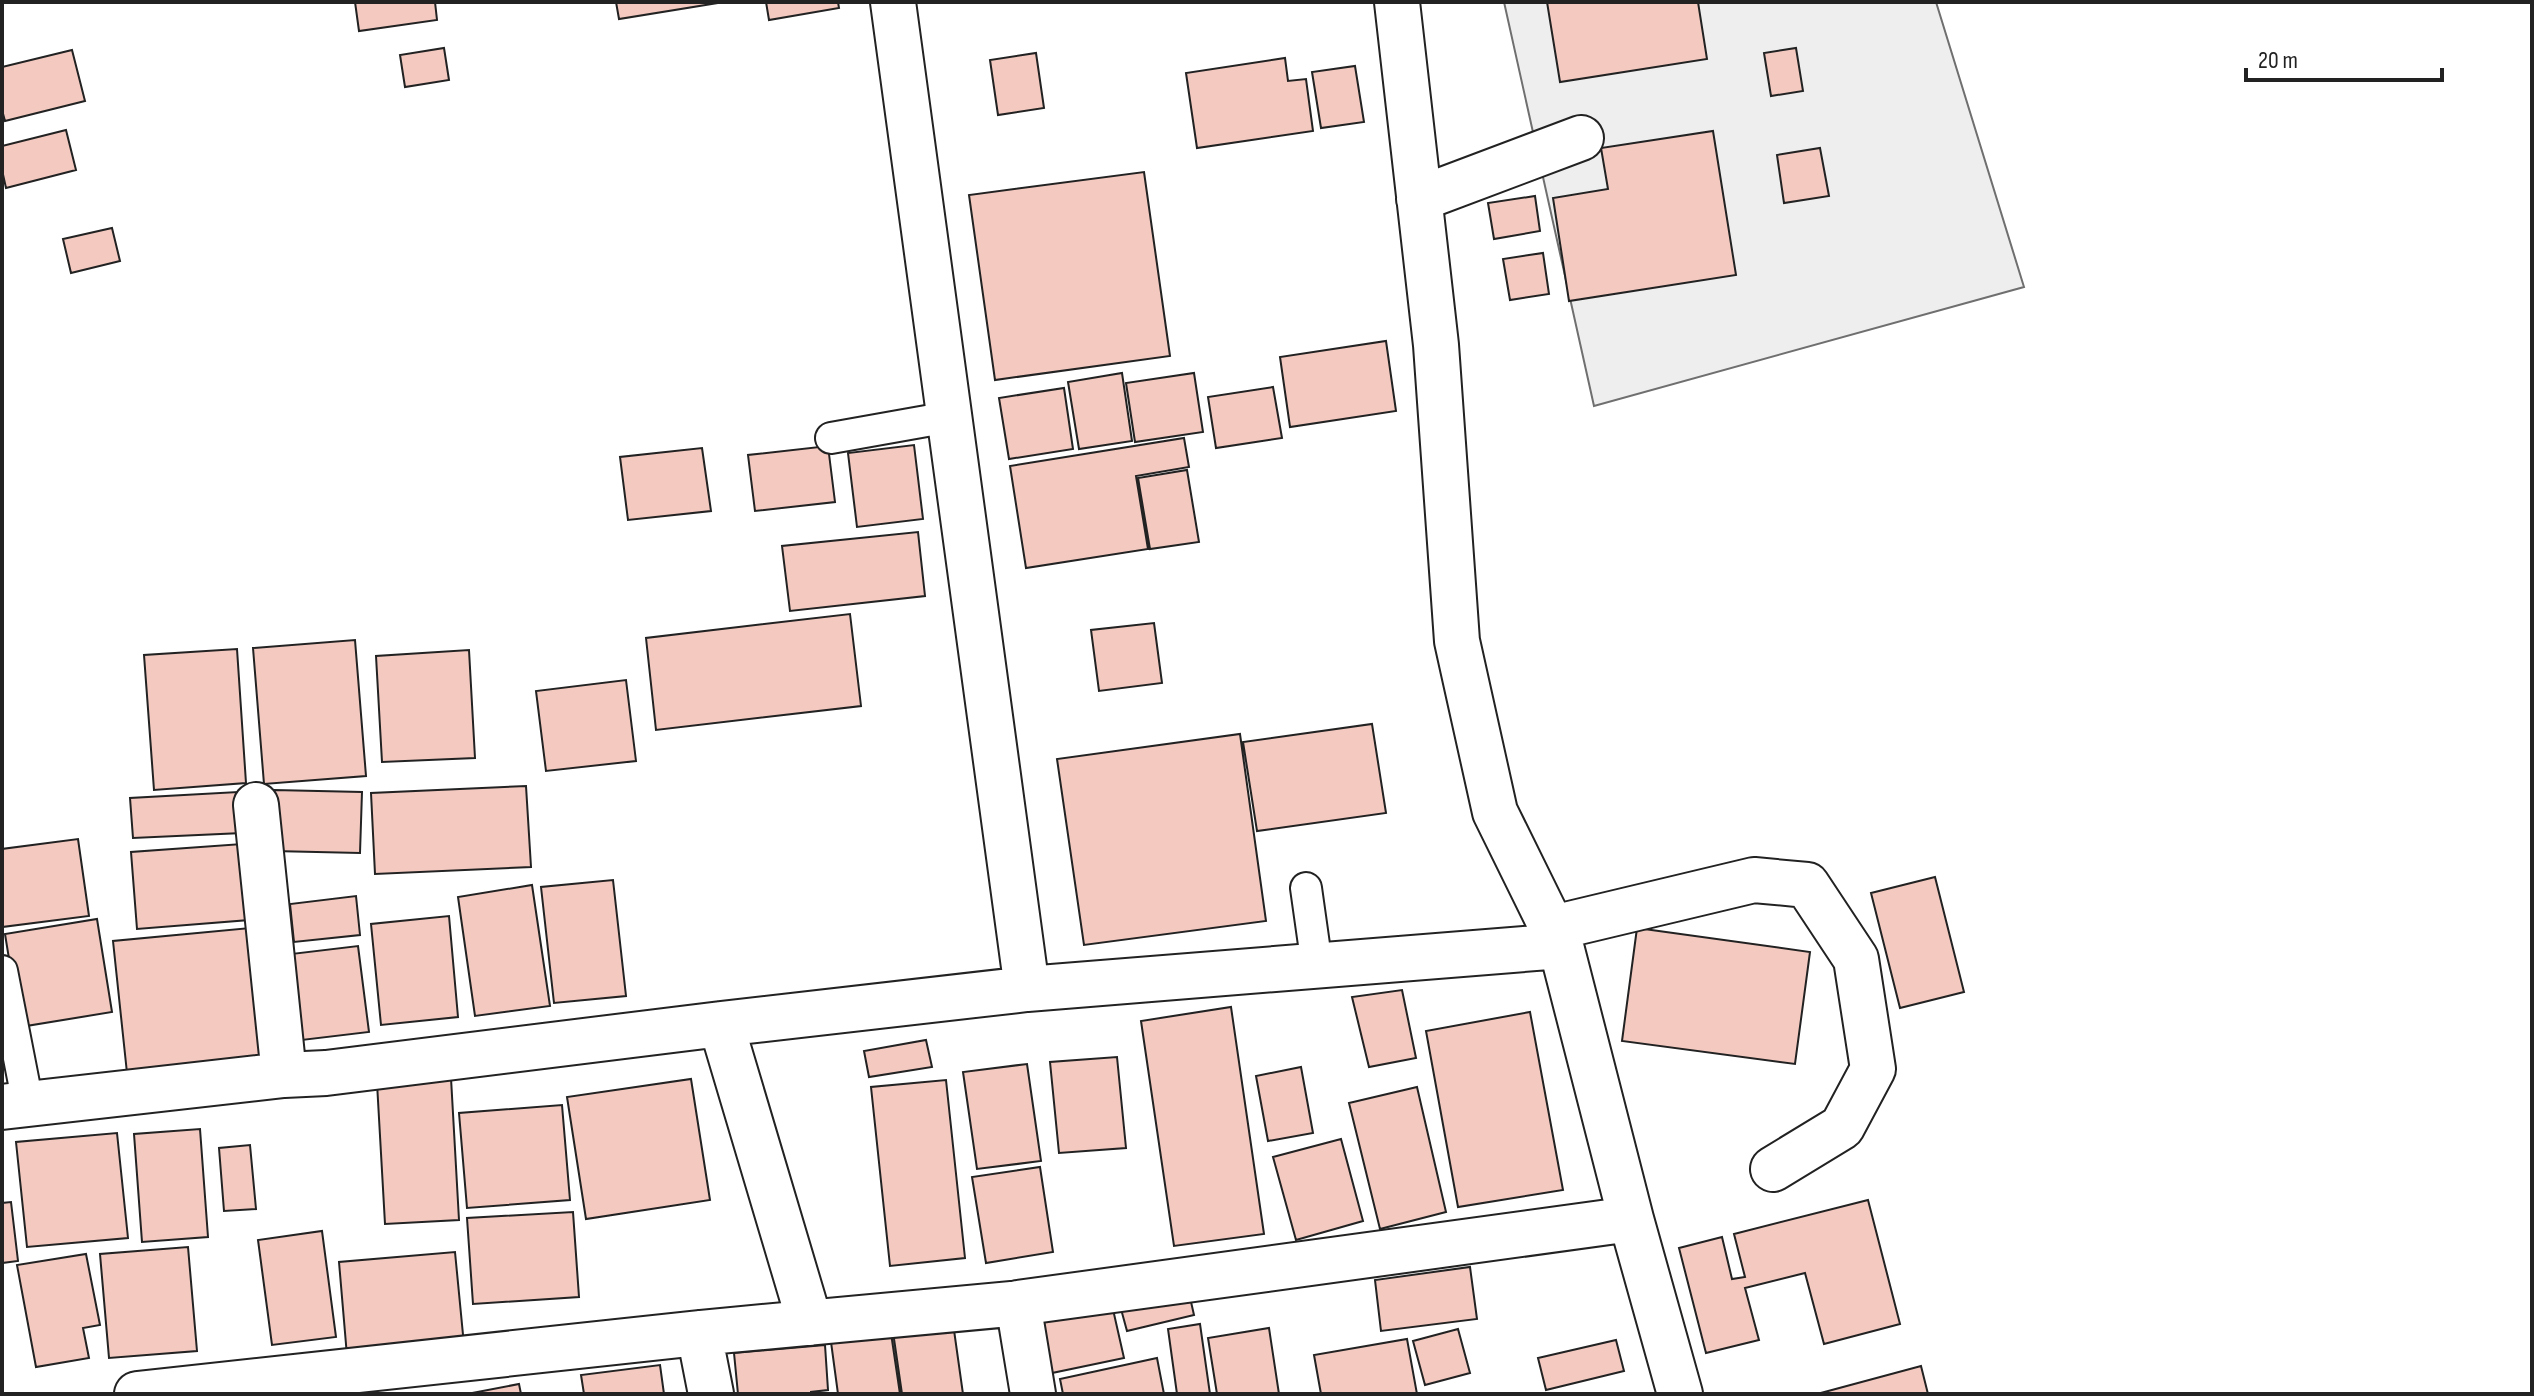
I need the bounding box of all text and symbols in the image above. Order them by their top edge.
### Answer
scale bar [2246,32,2442,82]
text: 20 m [2258,46,2298,75]

